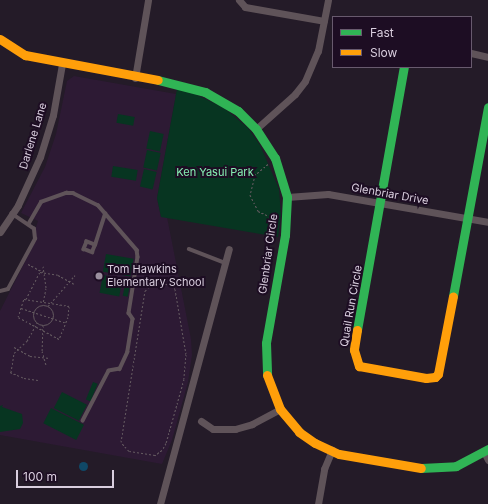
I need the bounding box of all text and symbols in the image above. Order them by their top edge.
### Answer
legend [332,16,472,68]
text: Fast [370,25,394,40]
text: Slow [370,45,397,60]
street label: Darlene Lane [17,101,49,171]
park label: Ken Yasui Park [176,165,254,179]
street label: Glenbriar Drive [350,181,430,207]
street label: Glenbriar Circle [256,213,280,295]
place label: Tom Hawkins Elementary School [107,263,204,289]
street label: Quail Run Circle [337,264,365,348]
marker: Tom Hawkins Elementary School [94,271,104,281]
scale bar [18,462,116,488]
text: 100 m [23,469,57,484]

